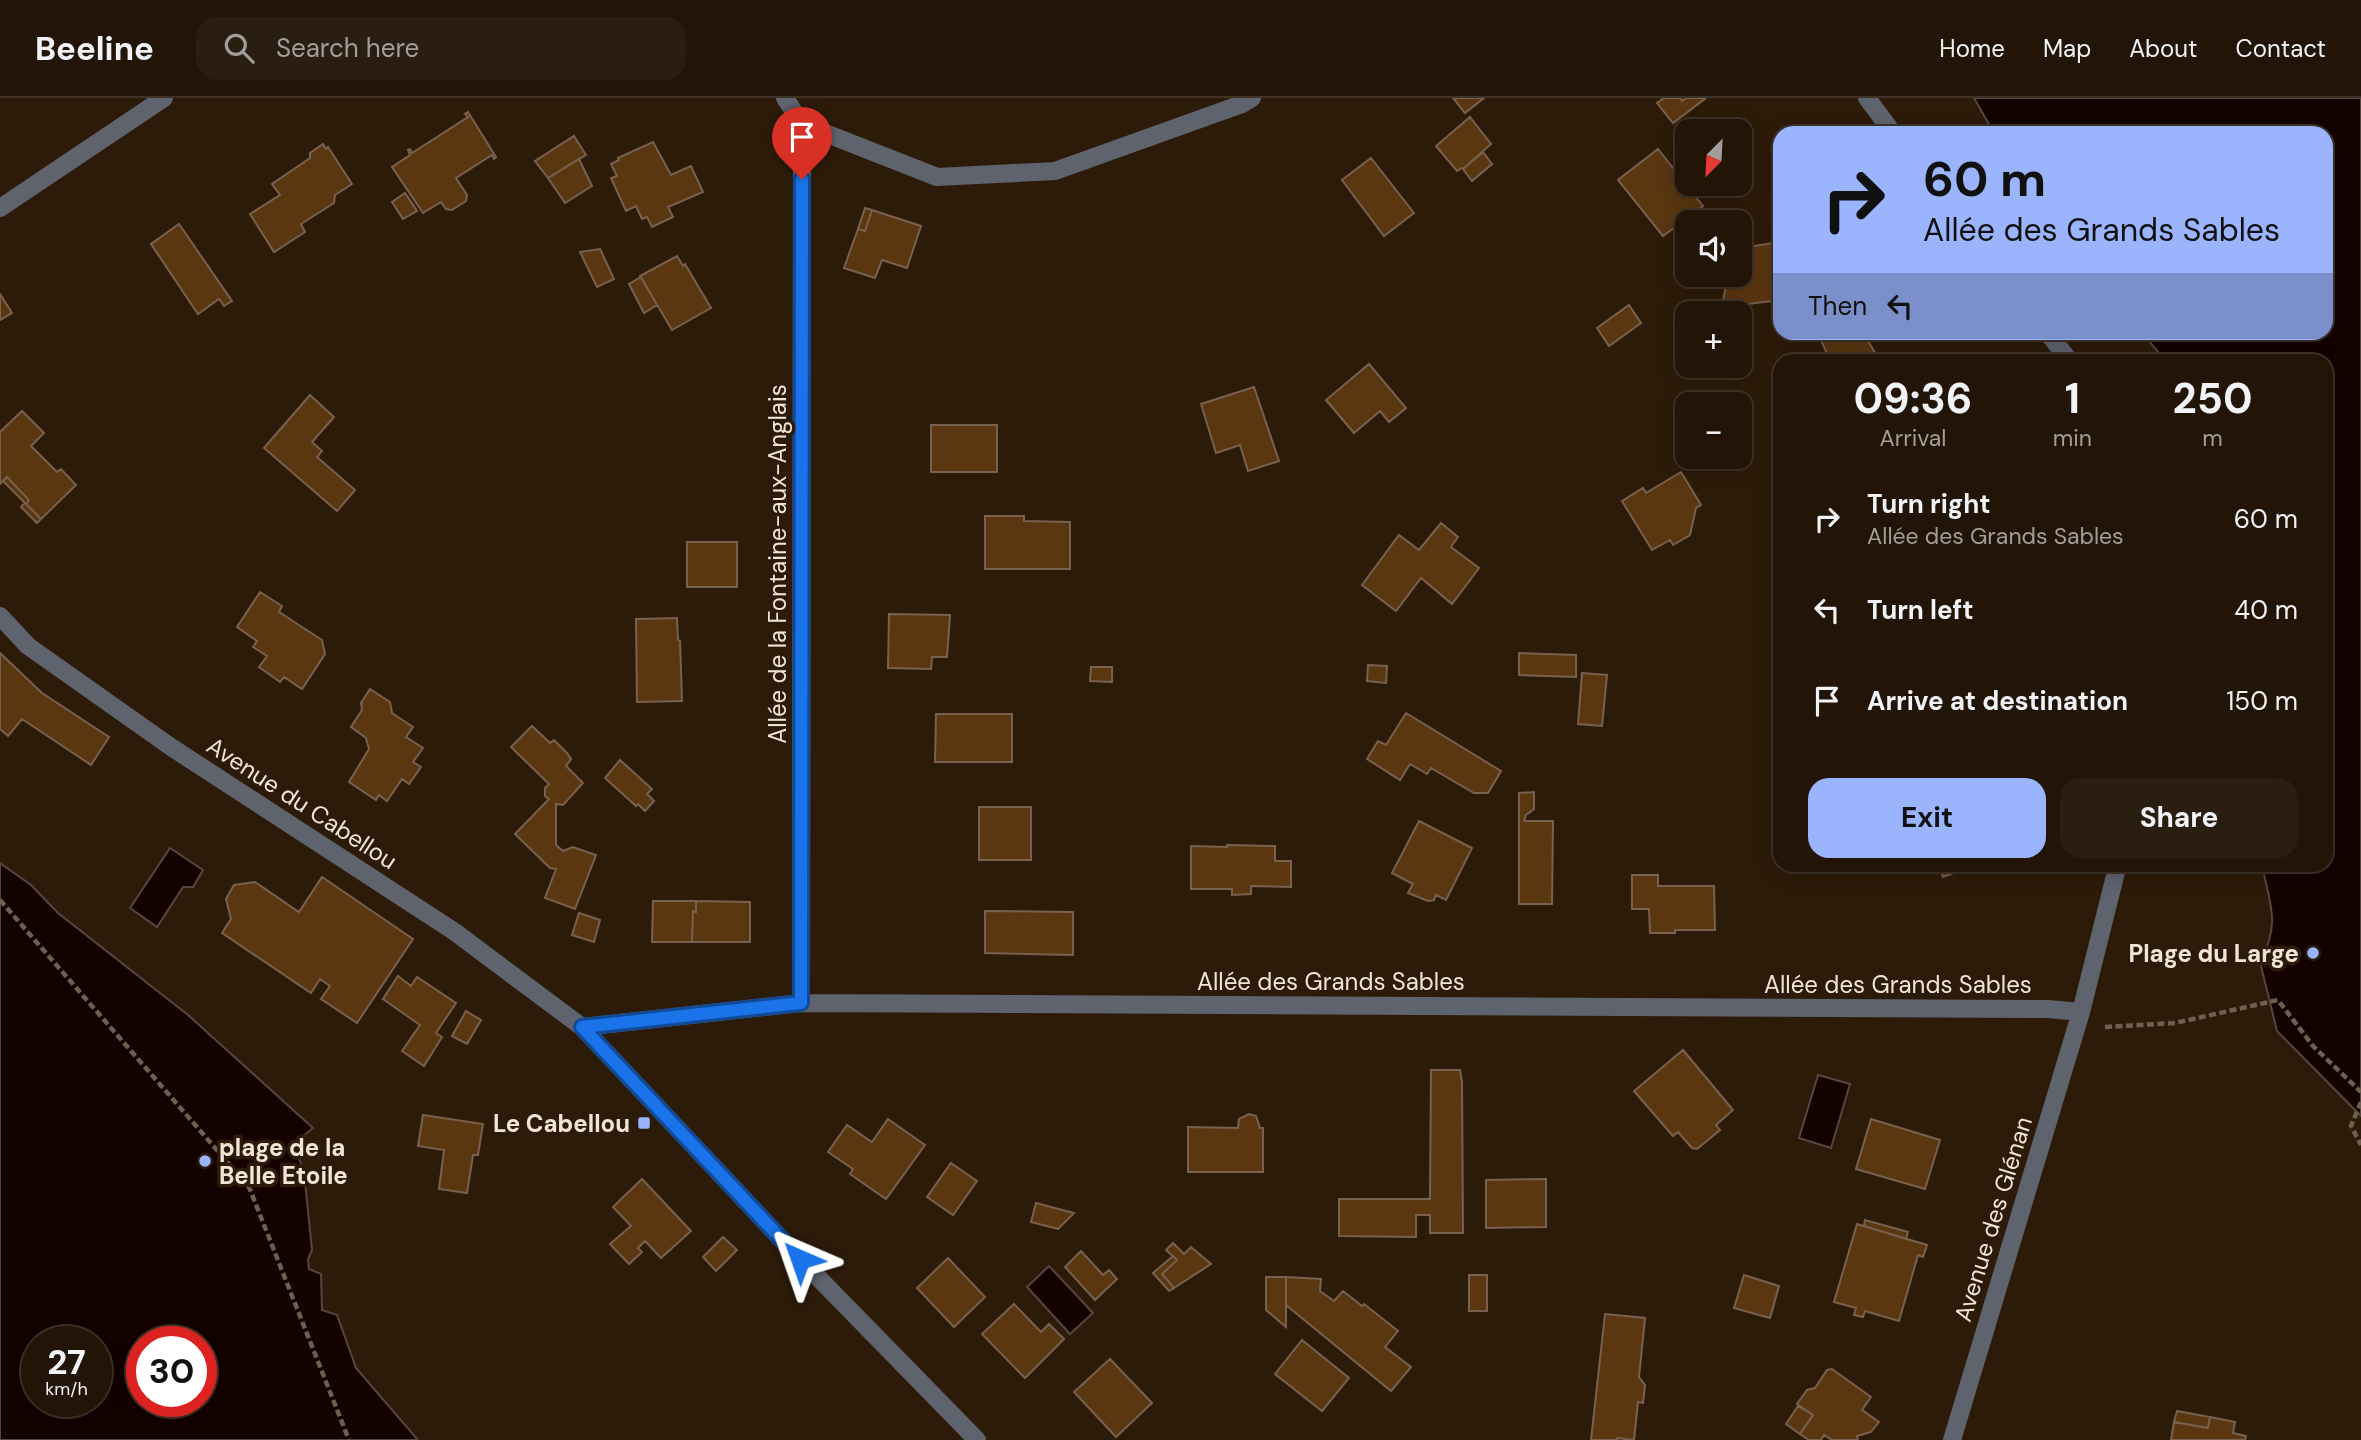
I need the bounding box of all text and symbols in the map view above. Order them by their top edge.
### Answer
search box [196,17,686,80]
text: Beeline [35,27,154,70]
icon: search [220,29,258,67]
text: Search here [276,31,419,65]
text: Home [1939,33,2005,64]
text: Map [2043,33,2091,64]
text: About [2129,33,2198,64]
text: Contact [2236,33,2326,64]
pin [772,107,832,179]
icon: arrive [783,118,821,156]
north arrow [1675,119,1752,196]
map controls [1675,119,1752,469]
text: 60 m [1923,147,2046,211]
icon: right [1808,154,1899,245]
text: Allée des Grands Sables [1923,209,2280,251]
button: sound [1675,210,1752,287]
icon: left [1881,287,1919,325]
text: Then [1808,289,1867,323]
button: + [1675,301,1752,378]
text: 09:36 [1853,371,1972,426]
text: 1 [2065,371,2080,426]
text: 250 [2173,371,2252,426]
street label: Allée de la Fontaine-aux-Anglais [762,384,793,744]
button: − [1675,392,1752,469]
text: Arrival [1879,423,1946,453]
text: min [2053,423,2092,453]
text: m [2202,423,2223,453]
text: Turn right [1867,487,1991,521]
icon: right [1808,500,1846,538]
text: 60 m [2234,502,2298,536]
text: Allée des Grands Sables [1867,521,2124,551]
icon: left [1808,591,1846,629]
text: Turn left [1867,593,1974,627]
text: 40 m [2234,593,2298,627]
icon: arrive [1808,682,1846,720]
text: Arrive at destination [1867,684,2128,718]
text: 150 m [2226,684,2298,718]
street label: Avenue du Cabellou [201,730,403,876]
button: Exit [1808,778,2046,858]
button: Share [2060,778,2298,858]
place label: Plage du Large [2128,938,2299,969]
marker: Plage du Large [2305,945,2321,961]
street label: Allée des Grands Sables [1197,966,1465,997]
street label: Allée des Grands Sables [1764,969,2032,1000]
place label: Le Cabellou [493,1108,630,1139]
street label: Avenue des Glénan [1947,1113,2039,1325]
marker: Le Cabellou [636,1115,652,1131]
place label: plage de la Belle Etoile [219,1132,348,1191]
marker: plage de la Belle Etoile [197,1153,213,1169]
position arrow [763,1222,837,1296]
speed limit sign: 30 [126,1326,217,1417]
text: 27 [47,1339,86,1385]
text: km/h [45,1377,88,1401]

